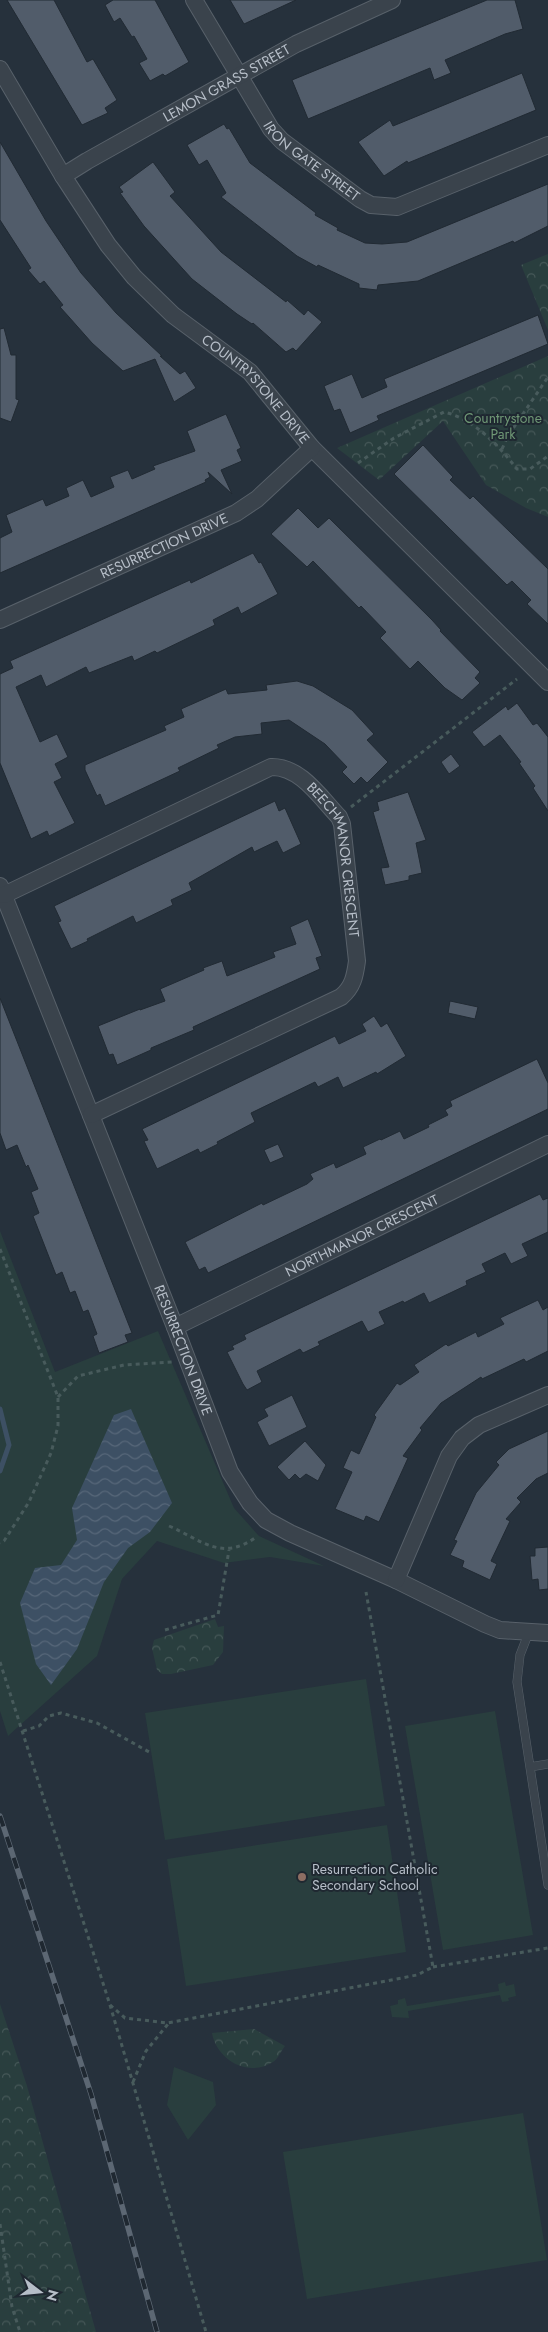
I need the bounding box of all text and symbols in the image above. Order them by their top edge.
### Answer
street label: LEMON GRASS STREET [159,39,294,127]
street label: IRON GATE STREET [259,117,364,206]
street label: COUNTRYSTONE DRIVE [198,330,314,448]
park label: Countrystone Park [464,408,542,444]
street label: RESURRECTION DRIVE [97,508,231,583]
street label: BEECHMANOR CRESCENT [302,778,364,938]
street label: NORTHMANOR CRESCENT [282,1189,442,1281]
street label: RESURRECTION DRIVE [149,1282,218,1418]
place label: Resurrection Catholic Secondary School [312,1859,438,1895]
marker: Resurrection Catholic Secondary School [296,1871,308,1883]
north arrow [15,2267,65,2317]
text: N [41,2287,64,2304]

